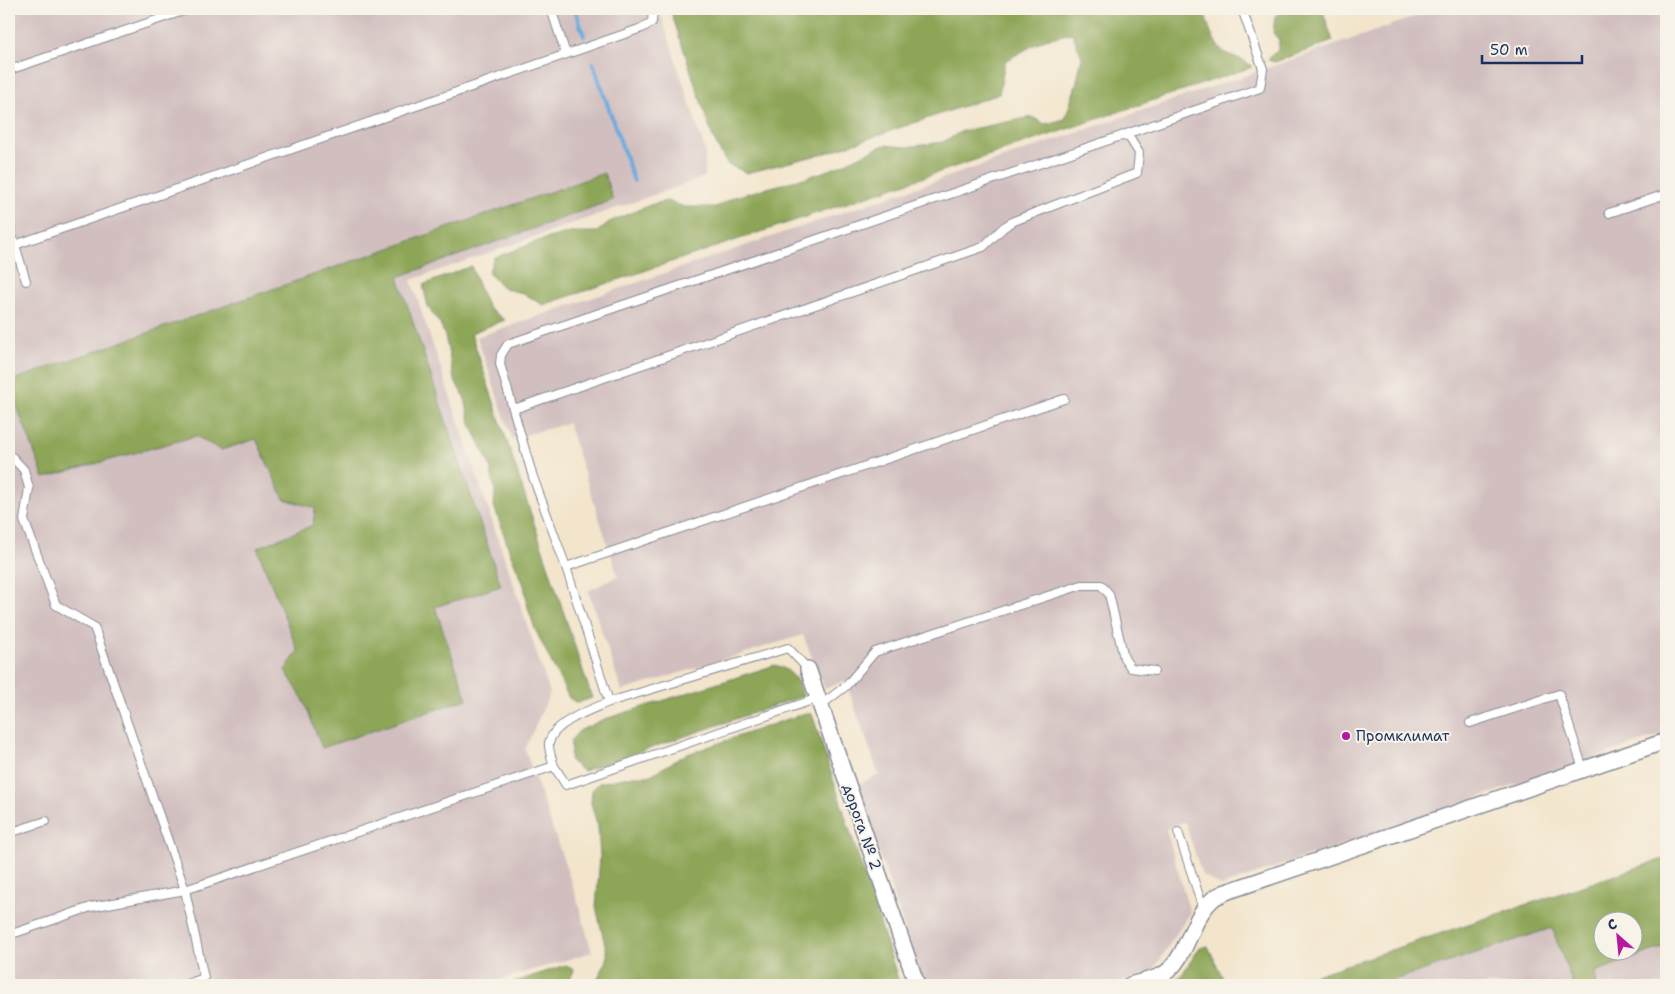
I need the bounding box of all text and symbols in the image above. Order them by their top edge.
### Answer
scale bar [1482,32,1582,64]
text: 50 m [1490,40,1528,60]
place label: Промклимат [1356,726,1450,746]
marker: Промклимат [1340,730,1352,742]
street label: дорога № 2 [838,781,886,873]
north arrow [1592,912,1642,962]
text: С [1604,914,1620,934]

